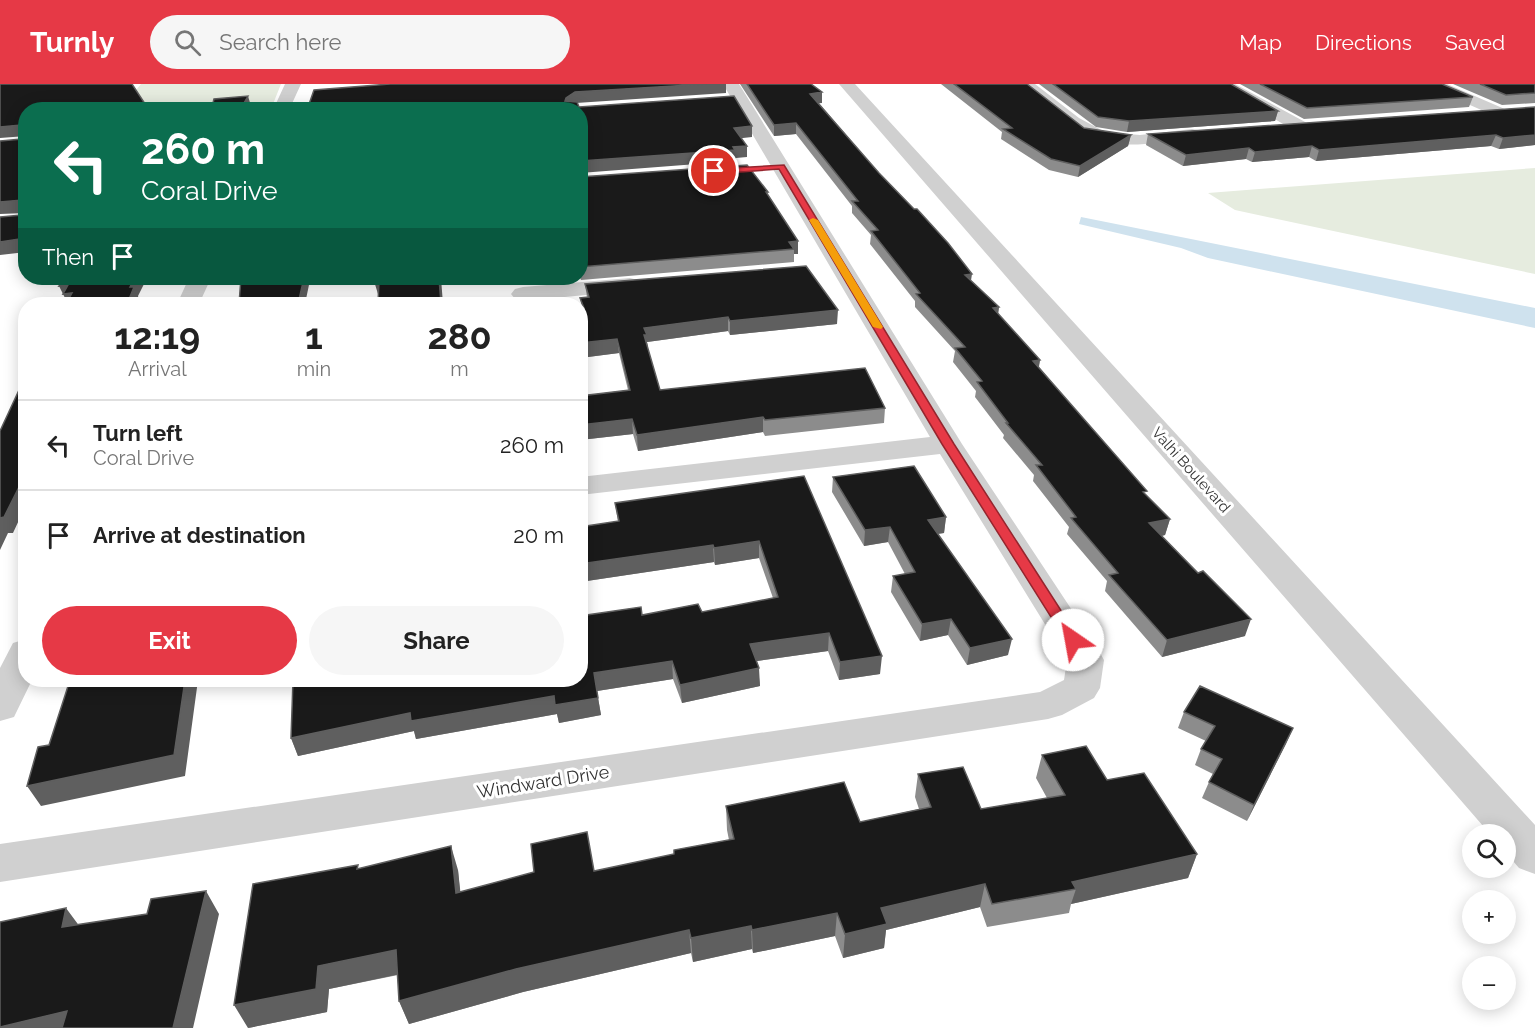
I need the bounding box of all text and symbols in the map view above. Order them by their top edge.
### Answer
search box [150,15,570,69]
text: Turnly [30,26,114,59]
icon: search [171,26,204,59]
text: Search here [219,29,341,55]
text: Map [1239,30,1282,55]
text: Directions [1315,30,1412,55]
text: Saved [1445,30,1505,55]
text: 260 m [141,125,265,174]
icon: left [42,126,120,204]
pin [688,145,739,196]
icon: arrive [697,154,730,187]
text: Coral Drive [141,175,278,206]
icon: arrive [106,240,139,273]
text: Then [42,244,94,270]
text: 12:19 [114,315,200,357]
text: 1 [305,315,323,357]
text: 280 [427,315,492,357]
text: Arrival [128,357,187,381]
text: min [297,357,331,381]
text: m [450,357,469,381]
text: Turn left [93,420,183,446]
street label: Valhi Boulevard [1148,424,1234,516]
icon: left [42,429,75,462]
text: 260 m [500,432,564,458]
text: Coral Drive [93,446,194,470]
icon: arrive [42,519,75,552]
text: Arrive at destination [93,522,306,548]
text: 20 m [513,522,564,548]
button: Exit [42,606,297,675]
button: Share [309,606,564,675]
position arrow [1041,608,1105,672]
street label: Windward Drive [475,761,611,802]
map controls [1462,824,1516,1010]
button: search [1462,824,1516,878]
button: + [1462,890,1516,944]
button: − [1462,956,1516,1010]

